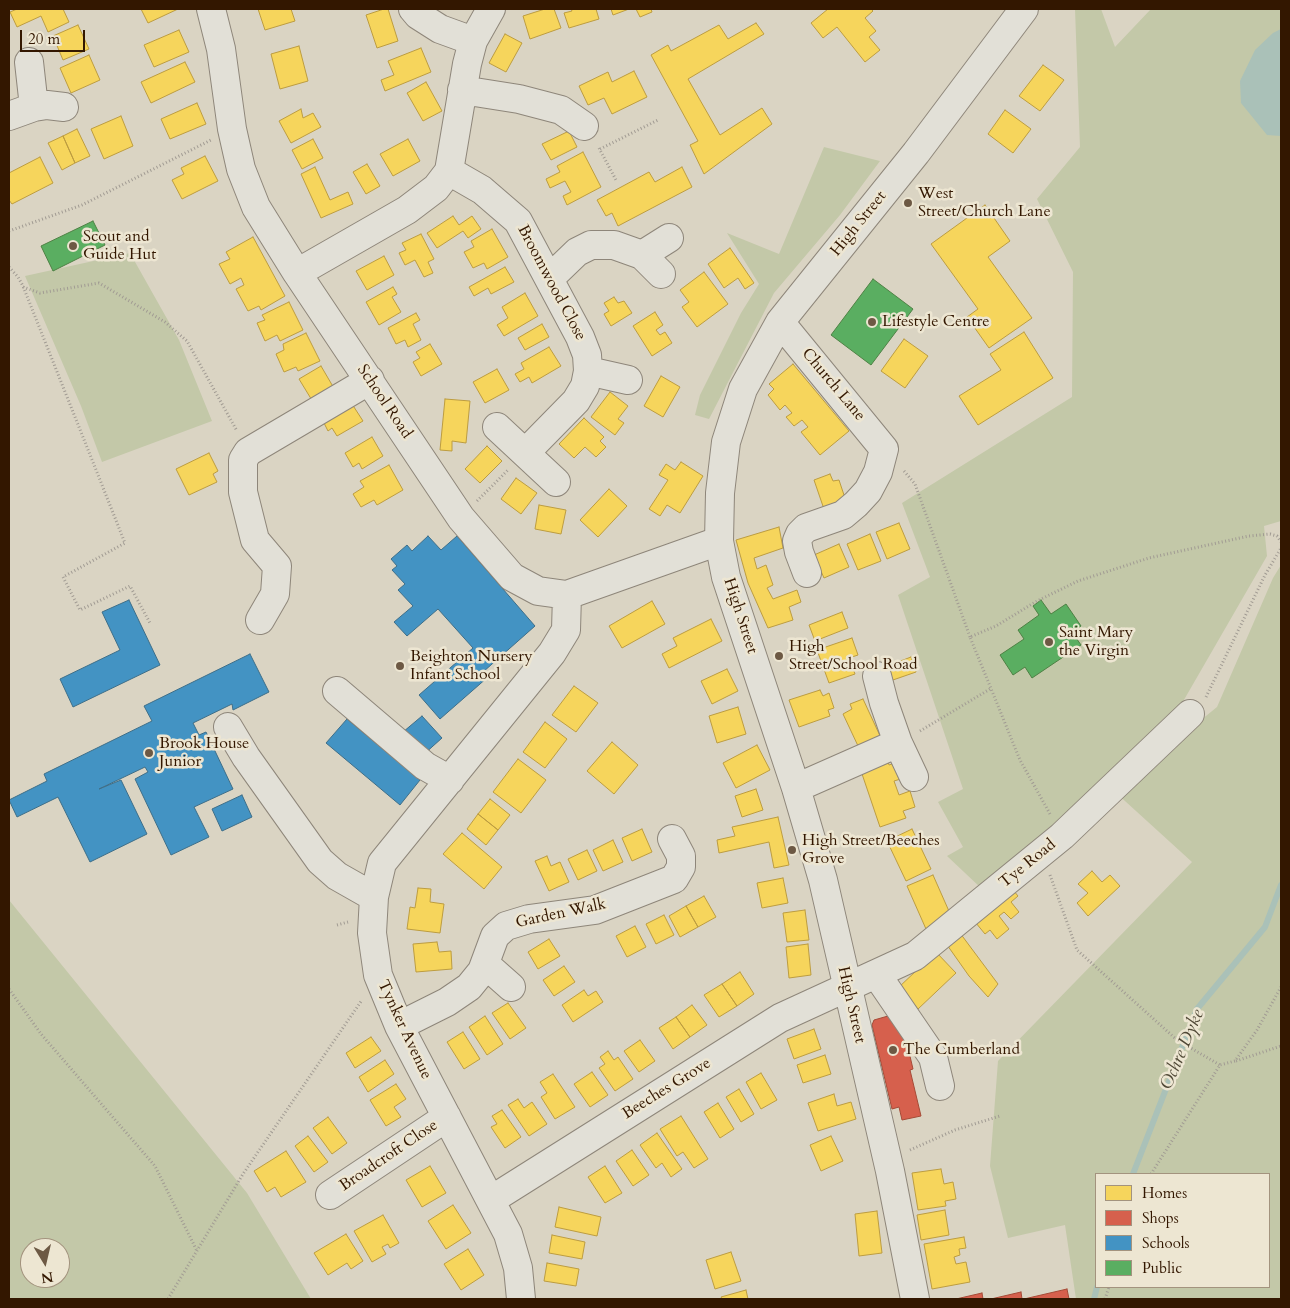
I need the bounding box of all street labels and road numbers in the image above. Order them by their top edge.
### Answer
street label: High Street [827,187,891,261]
street label: Broomwood Close [512,222,590,344]
street label: Church Lane [797,345,869,425]
street label: School Road [352,361,416,443]
street label: High Street [719,576,761,656]
street label: Tye Road [996,835,1060,893]
street label: Garden Walk [514,895,608,933]
street label: High Street [833,965,869,1045]
street label: Tynker Avenue [373,977,435,1083]
street label: Beeches Grove [619,1054,715,1124]
street label: Broadcroft Close [336,1116,442,1196]

